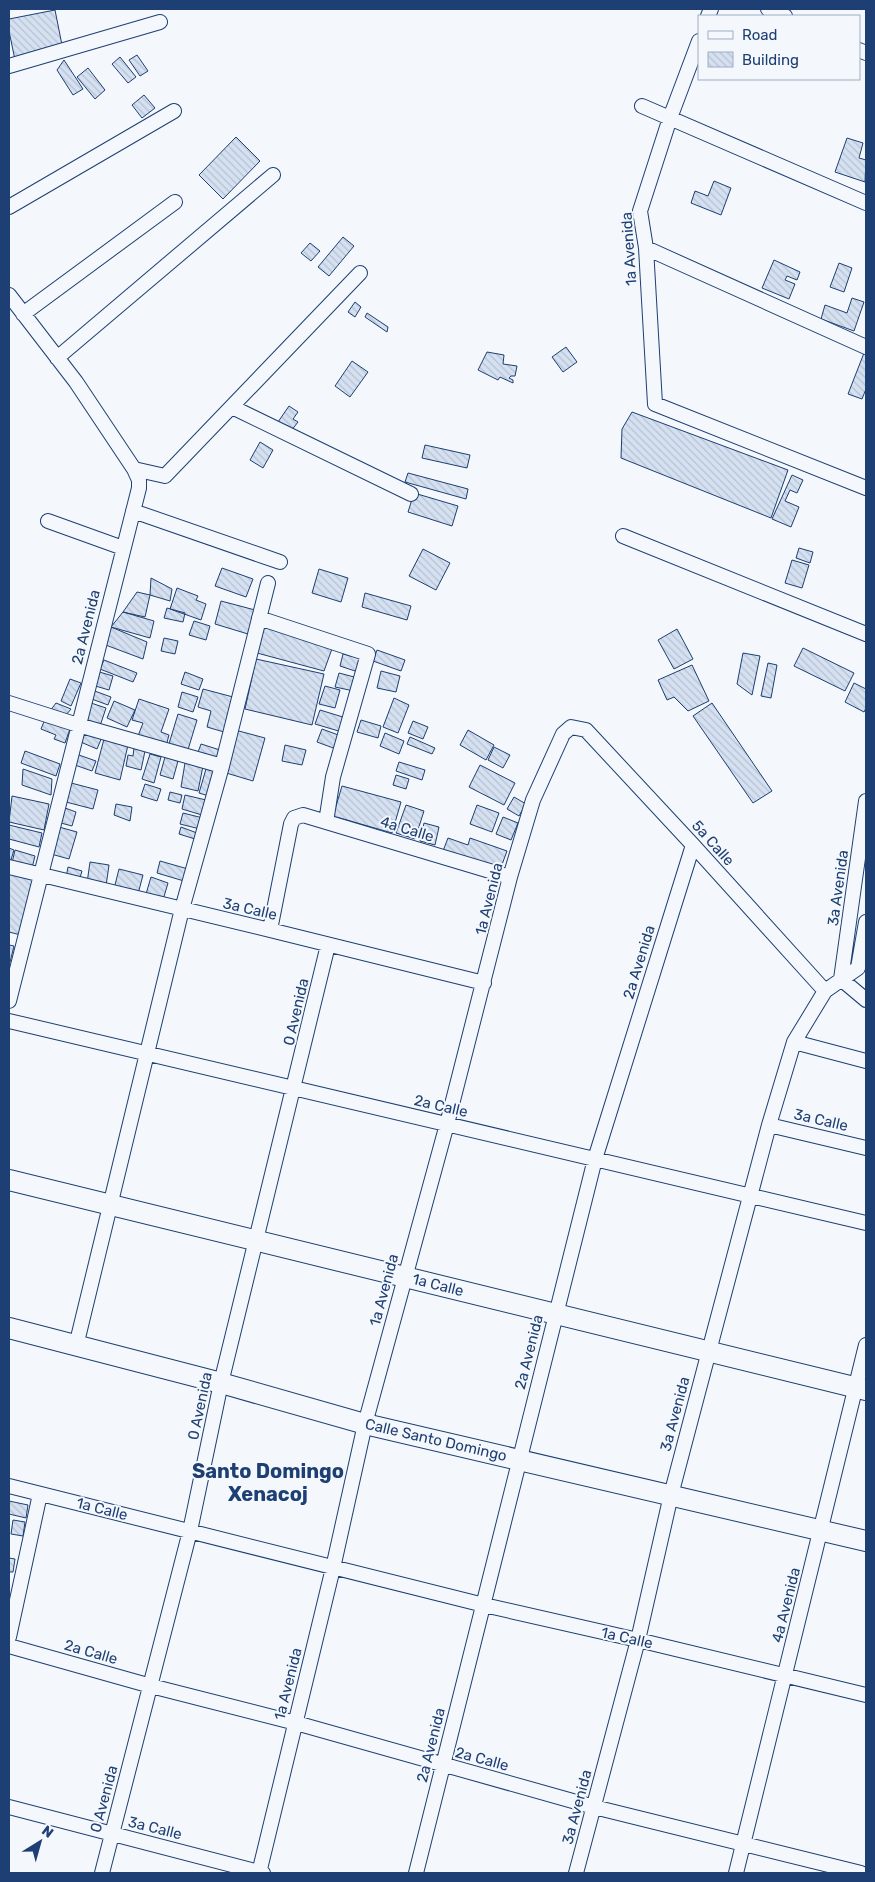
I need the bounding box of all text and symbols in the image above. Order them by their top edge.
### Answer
legend [698,15,860,80]
text: Road [742,26,778,44]
text: Building [742,51,799,69]
street label: 1a Avenida [617,212,641,286]
street label: 2a Avenida [68,588,104,666]
street label: 4a Calle [378,812,436,846]
street label: 5a Calle [688,817,738,869]
street label: 3a Avenida [824,849,852,927]
street label: 1a Avenida [471,861,507,937]
street label: 3a Calle [221,894,279,924]
street label: 2a Avenida [619,923,659,1001]
street label: 0 Avenida [279,976,313,1048]
street label: 2a Calle [412,1091,470,1121]
street label: 3a Calle [792,1105,850,1135]
street label: 1a Avenida [366,1252,402,1328]
street label: 1a Calle [410,1270,466,1300]
street label: 2a Avenida [511,1313,547,1391]
street label: 0 Avenida [184,1371,216,1441]
street label: 3a Avenida [656,1375,694,1453]
street label: Calle Santo Domingo [363,1415,509,1465]
district label: Santo Domingo Xenacoj [192,1459,344,1506]
street label: 1a Calle [74,1494,130,1524]
street label: 4a Avenida [768,1566,804,1644]
street label: 1a Calle [599,1623,655,1653]
street label: 2a Calle [62,1636,120,1668]
street label: 1a Avenida [270,1646,306,1722]
street label: 2a Avenida [413,1706,449,1784]
street label: 2a Calle [453,1743,511,1775]
street label: 0 Avenida [86,1763,122,1835]
street label: 3a Avenida [558,1768,596,1846]
street label: 3a Calle [126,1813,184,1843]
north arrow [15,1817,65,1867]
text: N [38,1822,57,1842]

